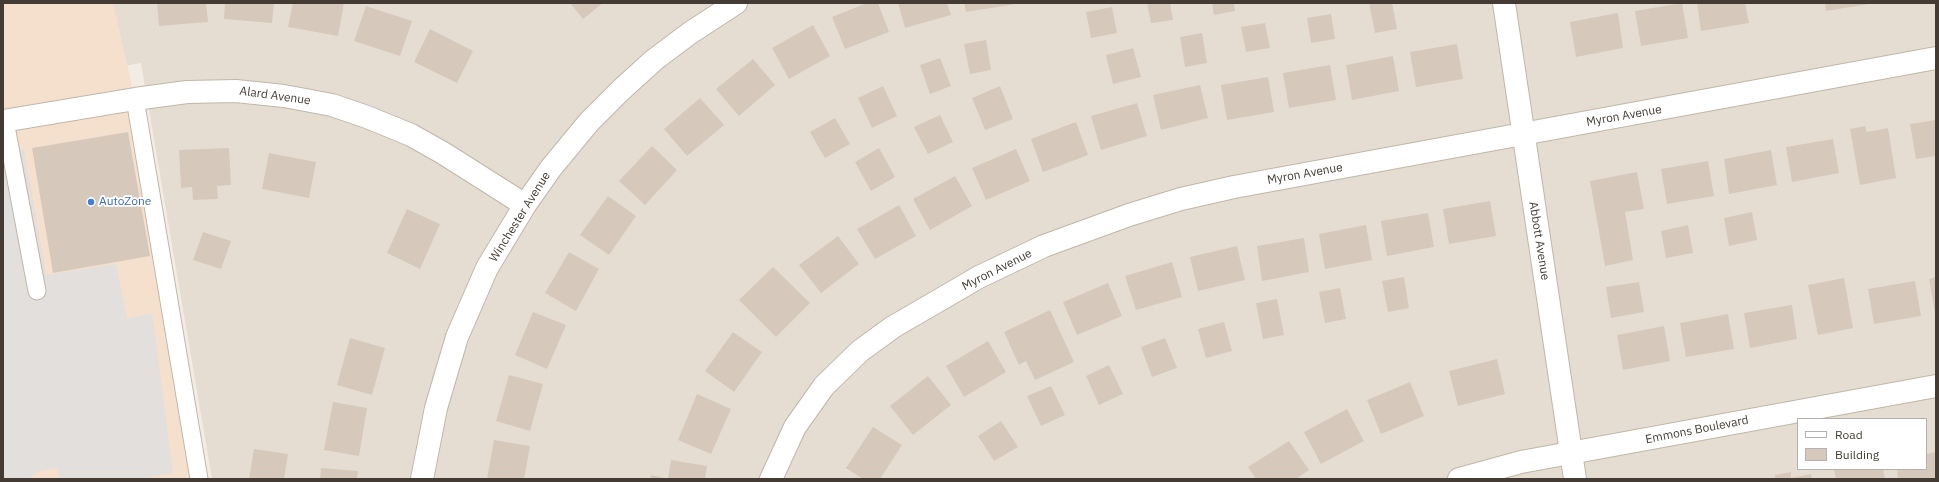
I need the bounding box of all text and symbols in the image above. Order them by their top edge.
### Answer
street label: Alard Avenue [239,84,311,108]
street label: Myron Avenue [1585,102,1663,130]
street label: Myron Avenue [1266,160,1344,188]
street label: Winchester Avenue [486,169,554,265]
place label: AutoZone [99,195,151,209]
marker: AutoZone [86,197,96,207]
street label: Abbott Avenue [1526,201,1552,281]
street label: Myron Avenue [960,246,1034,294]
street label: Emmons Boulevard [1644,413,1750,447]
legend [1797,418,1927,470]
text: Road [1835,427,1863,442]
text: Building [1835,447,1879,462]

